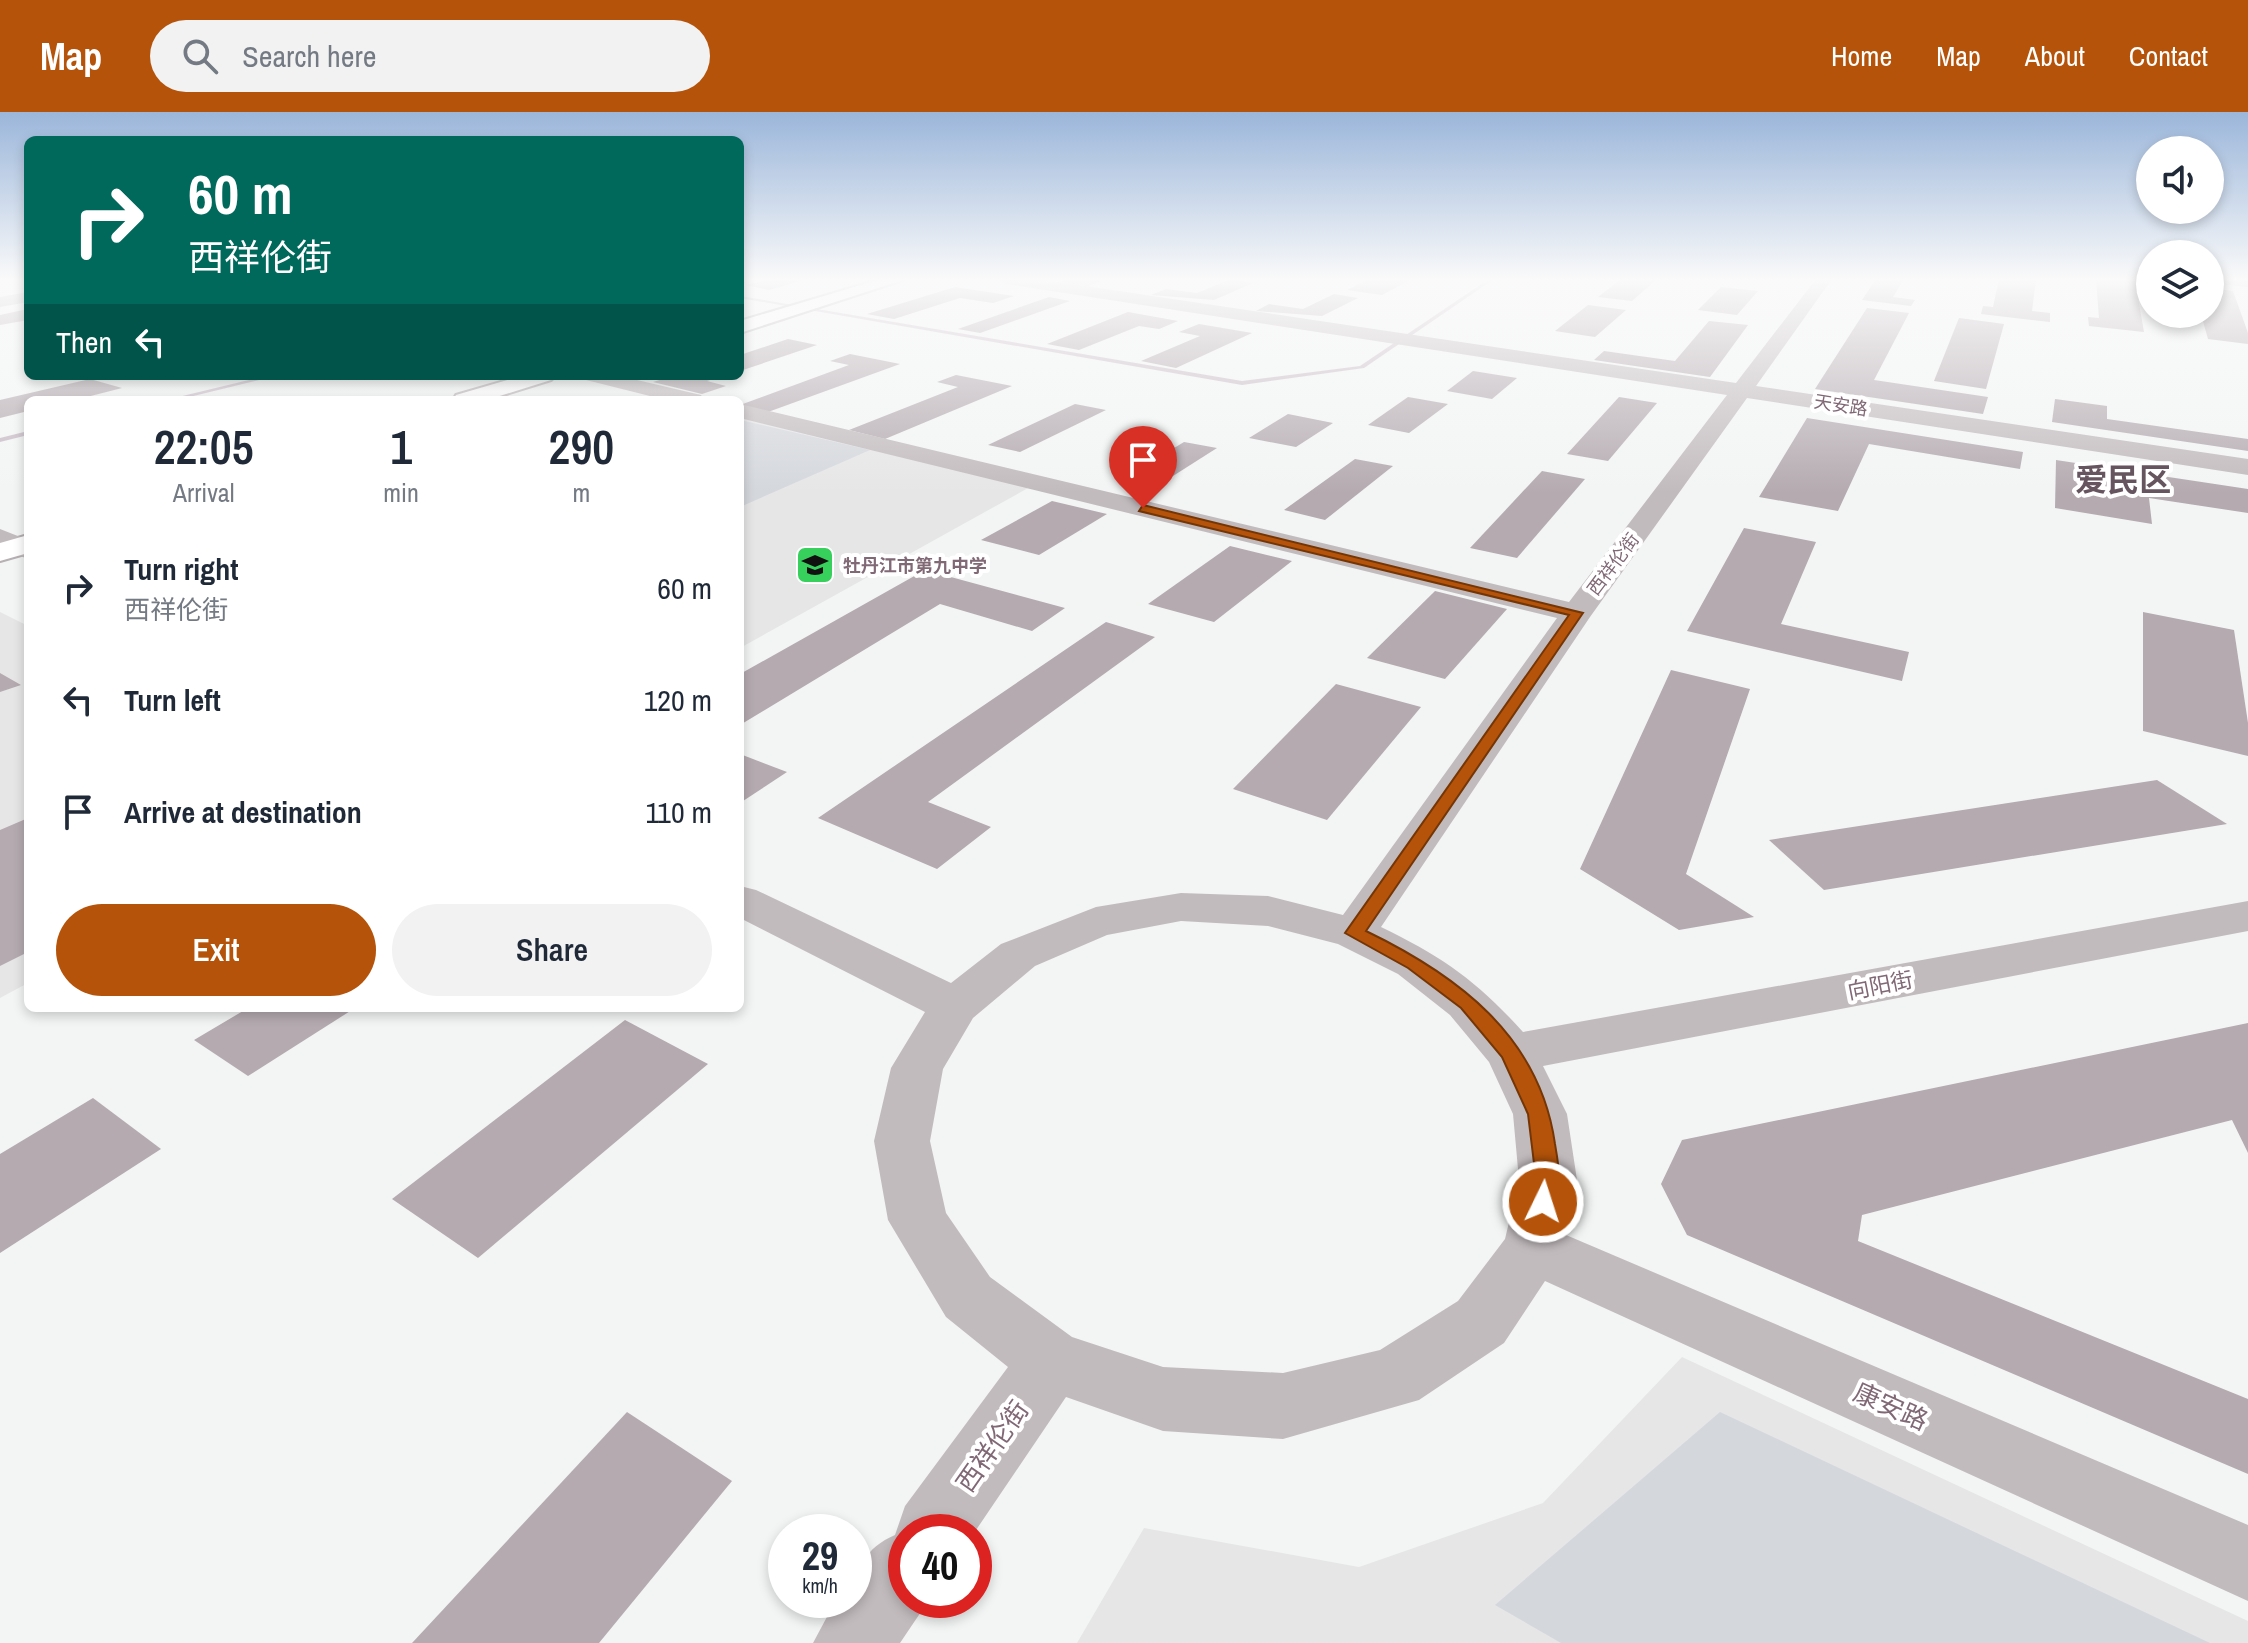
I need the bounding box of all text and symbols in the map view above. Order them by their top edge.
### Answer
search box [150,20,710,92]
text: Map [40,31,102,82]
icon: search [178,34,222,78]
text: Search here [242,36,376,76]
text: Home [1831,37,1892,75]
text: Map [1936,37,1981,75]
text: About [2025,37,2085,75]
text: Contact [2129,37,2208,75]
map controls [2136,136,2224,328]
button: sound [2136,136,2224,224]
text: 60 m [188,156,293,231]
icon: right [56,168,160,272]
text: 西祥伦街 [188,233,332,281]
button: layers [2136,240,2224,328]
icon: left [128,320,172,364]
text: Then [56,322,112,362]
street label: 天安路 [1812,388,1870,422]
text: 22:05 [154,414,254,479]
text: 1 [390,414,412,479]
text: 290 [549,414,614,479]
pin [1109,426,1177,508]
icon: arrive [1121,438,1165,482]
district label: 爱民区 [2075,458,2171,501]
text: Arrival [173,475,234,510]
text: min [383,475,419,510]
text: m [573,475,590,510]
street label: 西祥伦街 [1581,528,1645,600]
school or university icon: 牡丹江市第九中学 [794,544,836,586]
text: Turn right [124,549,238,589]
place label: 牡丹江市第九中学 [843,553,987,578]
icon: right [56,566,100,610]
text: 60 m [657,568,712,608]
text: 西祥伦街 [124,592,228,627]
icon: left [56,678,100,722]
text: Turn left [124,680,221,720]
text: 120 m [644,680,712,720]
icon: arrive [56,790,100,834]
text: Arrive at destination [124,792,362,832]
text: 110 m [645,792,712,832]
button: Exit [56,904,376,996]
button: Share [392,904,712,996]
street label: 向阳街 [1845,964,1915,1006]
position arrow [1501,1160,1585,1244]
street label: 康安路 [1848,1374,1934,1438]
street label: 西祥伦街 [948,1393,1036,1499]
speed limit sign: 40 [888,1514,992,1618]
text: 29 [802,1529,838,1582]
text: km/h [802,1572,838,1599]

